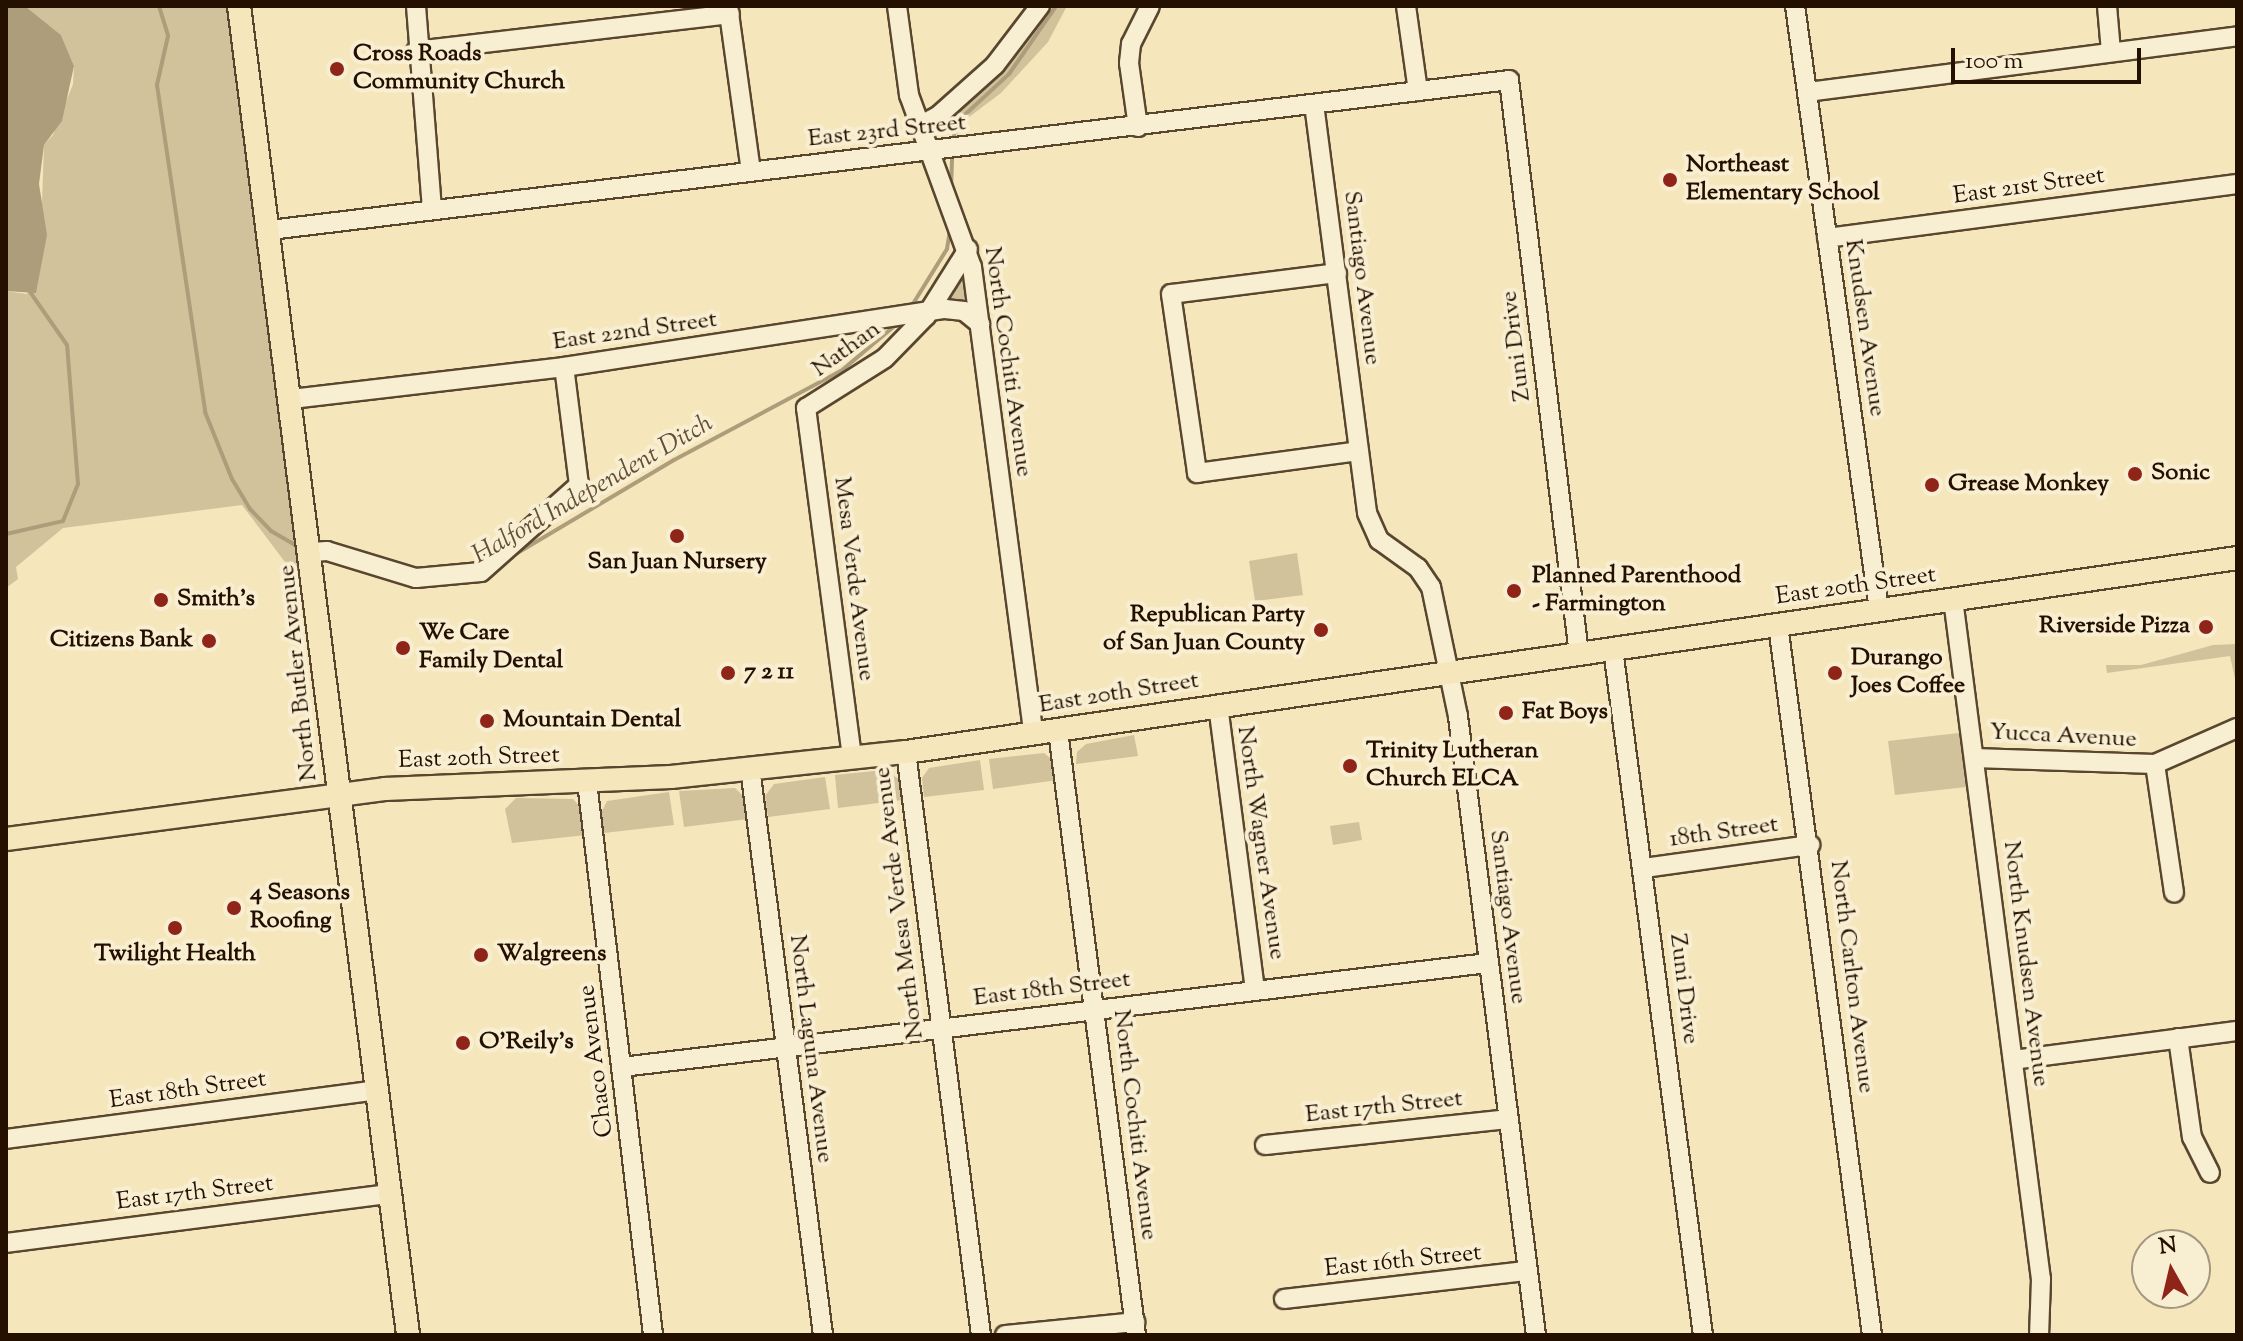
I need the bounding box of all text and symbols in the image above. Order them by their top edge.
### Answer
scale bar [1955,32,2145,82]
place label: Cross Roads Community Church [353,41,565,97]
text: 100 m [1965,45,2023,79]
marker: Cross Roads Community Church [328,60,346,78]
street label: East 23rd Street [807,109,967,155]
place label: Northeast Elementary School [1686,152,1880,208]
street label: East 21st Street [1952,162,2106,212]
marker: Northeast Elementary School [1661,171,1679,189]
street label: Santiago Avenue [1336,189,1386,367]
street label: Knudsen Avenue [1837,237,1891,419]
street label: North Cochiti Avenue [977,245,1037,479]
street label: Zuni Drive [1496,289,1538,403]
street label: East 22nd Street [551,306,719,358]
street label: Nathan [807,316,887,384]
water label: Halford Independent Ditch [467,408,719,572]
place label: Sonic [2151,460,2210,488]
marker: Sonic [2126,465,2144,483]
place label: Grease Monkey [1948,471,2109,499]
street label: Mesa Verde Avenue [826,475,880,683]
marker: Grease Monkey [1923,476,1941,494]
marker: San Juan Nursery [668,527,686,545]
place label: San Juan Nursery [587,549,767,577]
street label: East 20th Street [1774,562,1938,612]
street label: North Butler Avenue [273,563,325,783]
place label: Planned Parenthood - Farmington [1532,563,1741,619]
marker: Planned Parenthood - Farmington [1503,580,1525,602]
place label: Smith's [177,586,255,614]
marker: Smith's [152,591,170,609]
place label: Republican Party of San Juan County [1103,602,1305,658]
place label: Riverside Pizza [2039,613,2190,641]
marker: Riverside Pizza [2197,618,2215,636]
place label: We Care Family Dental [419,620,563,676]
marker: Republican Party of San Juan County [1312,621,1330,639]
place label: Citizens Bank [50,627,193,655]
marker: Citizens Bank [200,632,218,650]
marker: We Care Family Dental [394,639,412,657]
place label: Durango Joes Coffee [1851,645,1965,701]
place label: 7 2 11 [744,659,794,687]
marker: 7 2 11 [719,664,737,682]
marker: Durango Joes Coffee [1826,664,1844,682]
street label: East 20th Street [1037,667,1201,721]
place label: Fat Boys [1522,699,1608,727]
marker: Fat Boys [1497,704,1515,722]
place label: Mountain Dental [503,707,681,735]
marker: Mountain Dental [478,712,496,730]
street label: Yucca Avenue [1989,719,2137,755]
street label: North Wagner Avenue [1229,724,1291,962]
place label: Trinity Lutheran Church ELCA [1366,738,1539,794]
street label: East 20th Street [398,742,560,776]
marker: Trinity Lutheran Church ELCA [1341,757,1359,775]
street label: North Mesa Verde Avenue [869,765,931,1041]
street label: 18th Street [1668,811,1780,855]
street label: Santiago Avenue [1482,828,1532,1006]
street label: North Knudsen Avenue [1996,840,2054,1088]
street label: North Carlton Avenue [1822,859,1880,1095]
place label: 4 Seasons Roofing [250,880,350,936]
marker: 4 Seasons Roofing [225,899,243,917]
marker: Twilight Health [166,919,184,937]
street label: Zuni Drive [1662,932,1704,1046]
street label: North Laguna Avenue [782,933,838,1165]
place label: Twilight Health [94,941,256,969]
place label: Walgreens [497,941,606,969]
marker: Walgreens [472,946,490,964]
street label: East 18th Street [972,966,1132,1014]
street label: Chaco Avenue [573,983,621,1139]
street label: North Cochiti Avenue [1106,1008,1162,1242]
place label: O'Reily's [479,1029,574,1057]
marker: O'Reily's [454,1034,472,1052]
street label: East 18th Street [108,1066,268,1116]
street label: East 17th Street [1304,1085,1464,1131]
street label: East 17th Street [115,1170,275,1218]
north arrow [2131,1229,2211,1309]
text: N [2157,1230,2179,1264]
street label: East 16th Street [1323,1239,1483,1285]

